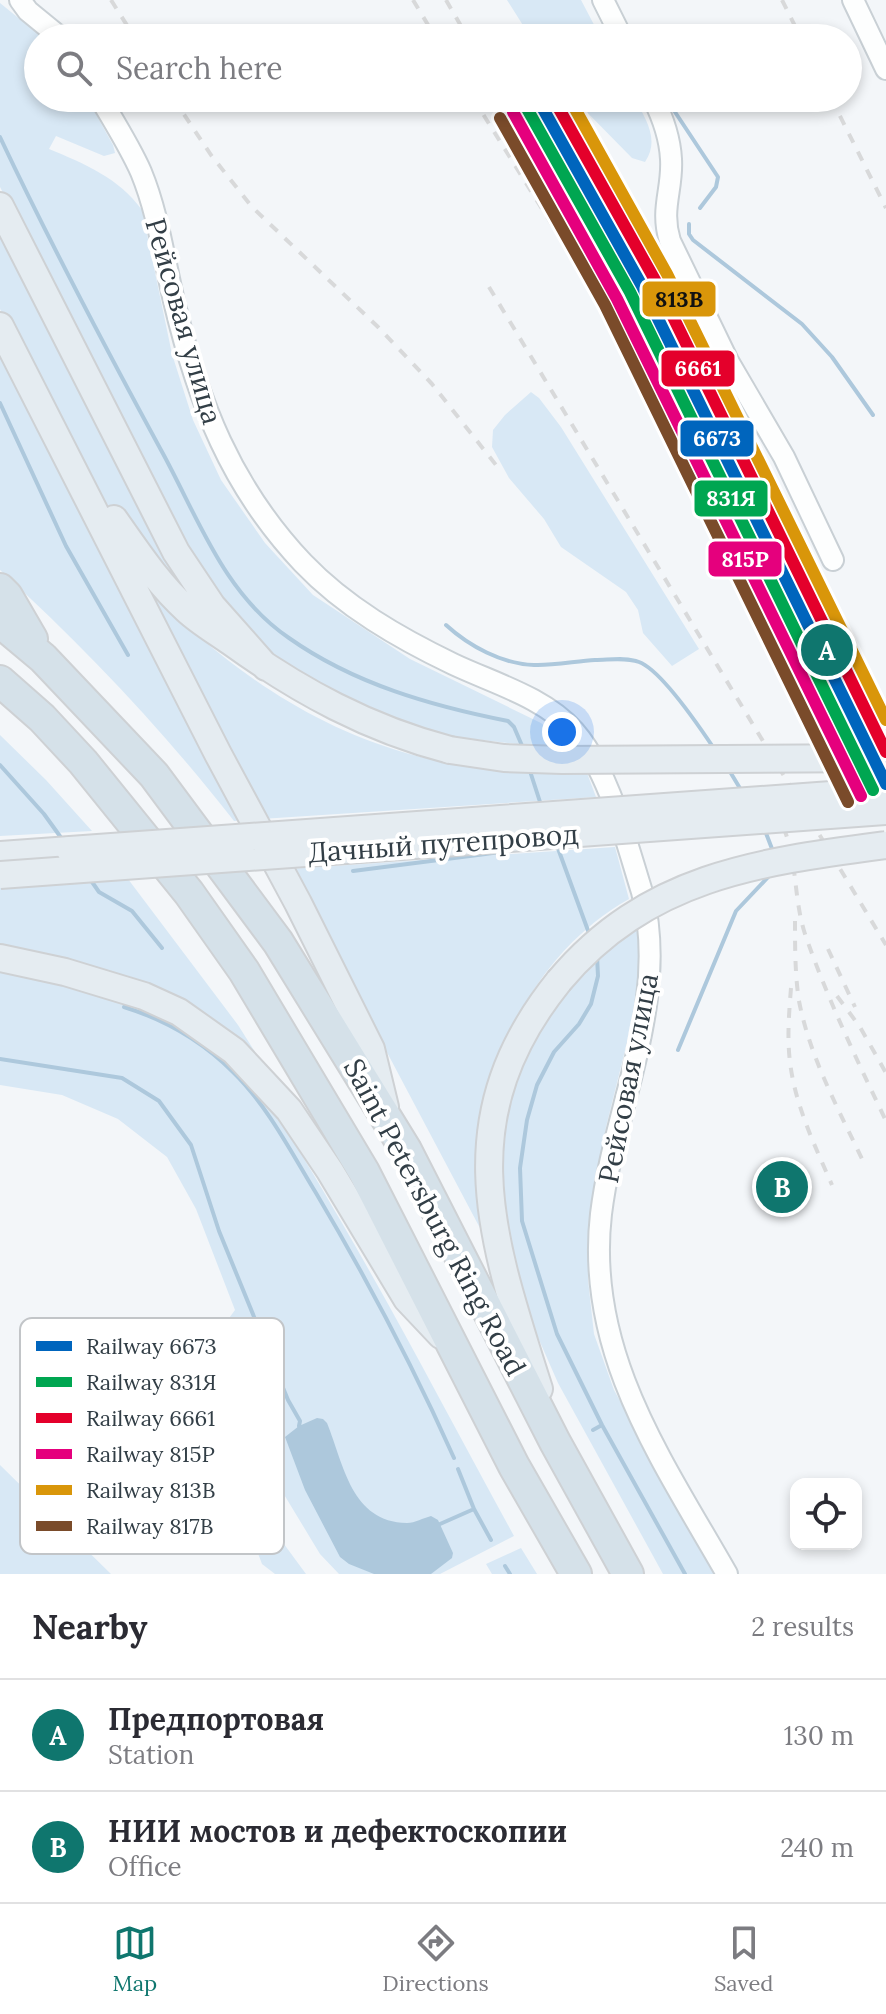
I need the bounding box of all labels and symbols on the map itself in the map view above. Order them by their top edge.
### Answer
street label: Рейсовая улица [137,214,231,428]
line badge: 813В [641,280,717,318]
text: 813В [655,285,703,313]
line badge: 6661 [660,349,736,388]
text: 6661 [675,354,722,382]
line badge: 6673 [679,419,755,458]
text: 6673 [693,424,741,452]
line badge: 831Я [693,479,769,518]
text: 831Я [706,484,756,512]
line badge: 815Р [707,540,783,578]
text: 815Р [721,545,769,573]
pin: A [801,620,853,680]
your location [542,712,582,752]
street label: Дачный путепровод [306,816,580,870]
street label: Рейсовая улица [590,970,666,1186]
street label: Saint Petersburg Ring Road [336,1052,534,1382]
pin: B [756,1157,808,1217]
legend [20,1318,284,1554]
text: Railway 6673 [86,1332,217,1360]
text: Railway 831Я [86,1368,217,1396]
text: Railway 6661 [86,1404,215,1432]
text: Railway 815Р [86,1440,215,1468]
text: Railway 813В [86,1476,215,1504]
text: Railway 817В [86,1512,213,1540]

